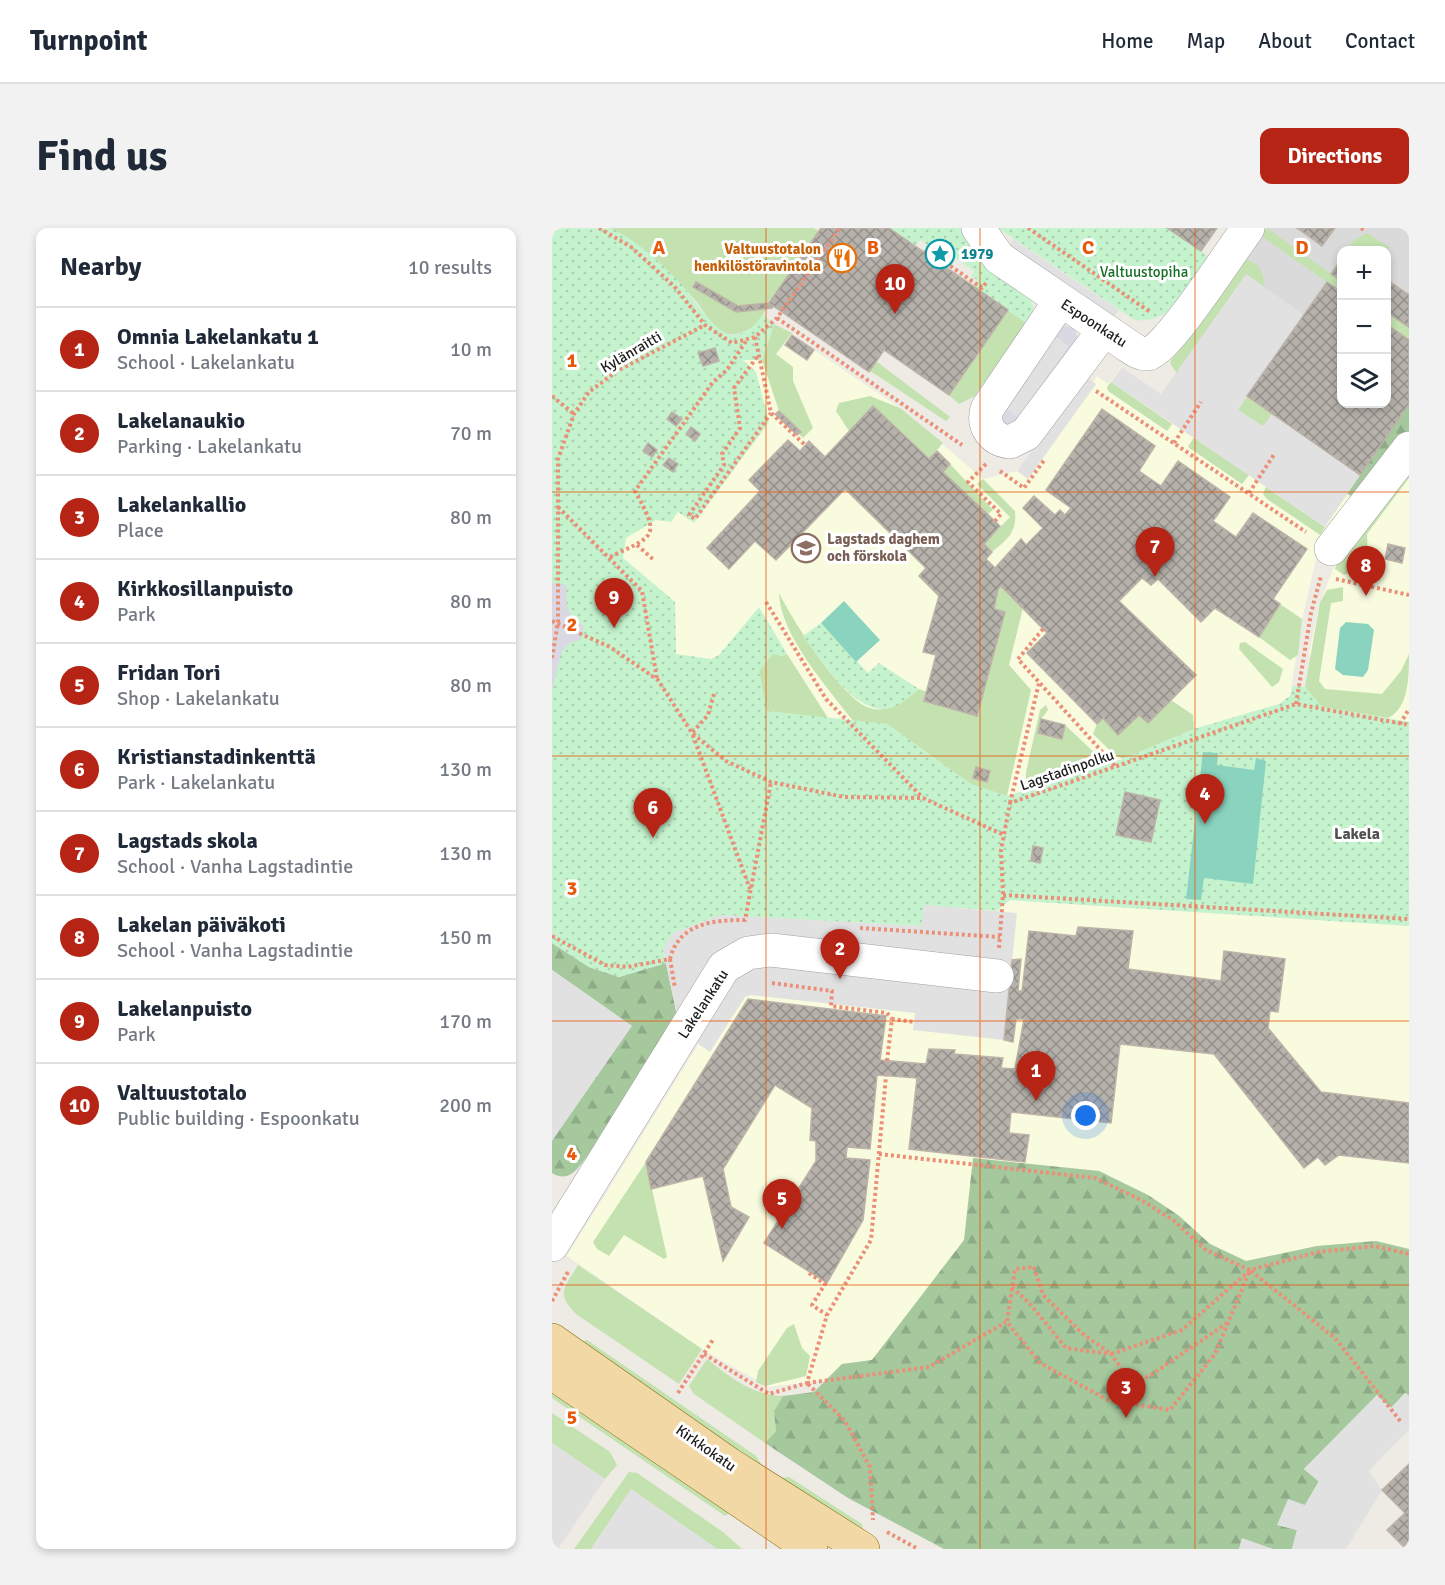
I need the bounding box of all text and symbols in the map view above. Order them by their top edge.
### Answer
text: Turnpoint [30,24,147,58]
text: Home [1101,28,1154,54]
text: Map [1187,28,1225,54]
text: About [1258,28,1312,54]
text: Contact [1345,28,1415,54]
button: Directions [1260,128,1409,184]
text: Find us [36,131,167,182]
text: A [653,235,666,260]
text: B [867,235,879,260]
text: C [1082,235,1094,260]
text: D [1295,235,1309,260]
place icon: 1979 [924,238,956,270]
place label: Valtuustotalon henkilöstöravintola [694,240,821,275]
restaurant icon: Valtuustotalon henkilöstöravintola [826,242,858,274]
place label: 1979 [961,245,993,263]
map controls [1337,246,1391,408]
button: + [1337,246,1391,300]
text: Nearby [60,251,141,283]
text: 10 results [408,255,492,280]
park label: Valtuustopiha [1100,263,1188,281]
pin: 10 [876,264,914,314]
street label: Espoonkatu [1058,295,1130,351]
button: − [1337,300,1391,354]
text: Omnia Lakelankatu 1 [117,323,319,350]
street label: Kylänraitti [597,327,665,377]
text: 1 [74,337,85,362]
text: 10 m [450,337,492,362]
text: 1 [567,348,578,373]
text: School · Lakelankatu [117,350,295,375]
button: layers [1337,354,1391,408]
text: Lakelanaukio [117,407,245,434]
text: 2 [74,421,85,446]
text: 70 m [450,421,492,446]
text: Parking · Lakelankatu [117,434,302,459]
text: Lakelankallio [117,491,246,518]
text: 3 [74,505,85,530]
text: 80 m [450,505,492,530]
text: Place [117,518,164,543]
pin: 7 [1136,528,1174,577]
place label: Lagstads daghem och förskola [827,530,940,565]
school or university icon: Lagstads daghem och förskola [790,532,822,564]
pin: 8 [1346,546,1386,596]
text: Kirkkosillanpuisto [117,575,293,602]
pin: 9 [594,578,634,628]
text: 4 [74,589,85,614]
text: 80 m [450,589,492,614]
text: Park [117,602,155,627]
text: 2 [567,612,577,637]
text: Fridan Tori [117,659,220,686]
text: 5 [74,673,85,698]
text: 80 m [450,673,492,698]
text: Shop · Lakelankatu [117,686,280,711]
text: Kristianstadinkenttä [117,743,316,770]
street label: Lagstadinpolku [1018,745,1116,795]
text: 6 [74,757,85,782]
text: 130 m [439,757,492,782]
text: Park · Lakelankatu [117,770,275,795]
pin: 4 [1186,774,1224,824]
pin: 6 [634,788,672,838]
district label: Lakela [1334,824,1380,844]
text: Lagstads skola [117,827,258,854]
text: 7 [74,841,85,866]
text: 130 m [439,841,492,866]
text: School · Vanha Lagstadintie [117,854,353,879]
text: 3 [567,876,577,901]
text: Lakelan päiväkoti [117,911,286,938]
text: 8 [74,925,85,950]
text: 150 m [439,925,492,950]
pin: 2 [820,930,860,979]
text: School · Vanha Lagstadintie [117,938,353,963]
street label: Lakelankatu [674,966,732,1042]
text: Lakelanpuisto [117,995,252,1022]
text: 9 [74,1009,85,1034]
text: 170 m [439,1009,492,1034]
text: Park [117,1022,155,1047]
pin: 1 [1016,1052,1056,1101]
text: Valtuustotalo [117,1079,247,1106]
text: 10 [69,1093,90,1118]
text: 200 m [439,1093,492,1118]
your location [1071,1101,1100,1130]
text: Public building · Espoonkatu [117,1106,360,1131]
text: 4 [567,1141,578,1166]
pin: 5 [762,1180,802,1229]
pin: 3 [1106,1368,1146,1418]
text: 5 [567,1405,577,1430]
street label: Kirkkokatu [672,1421,740,1475]

